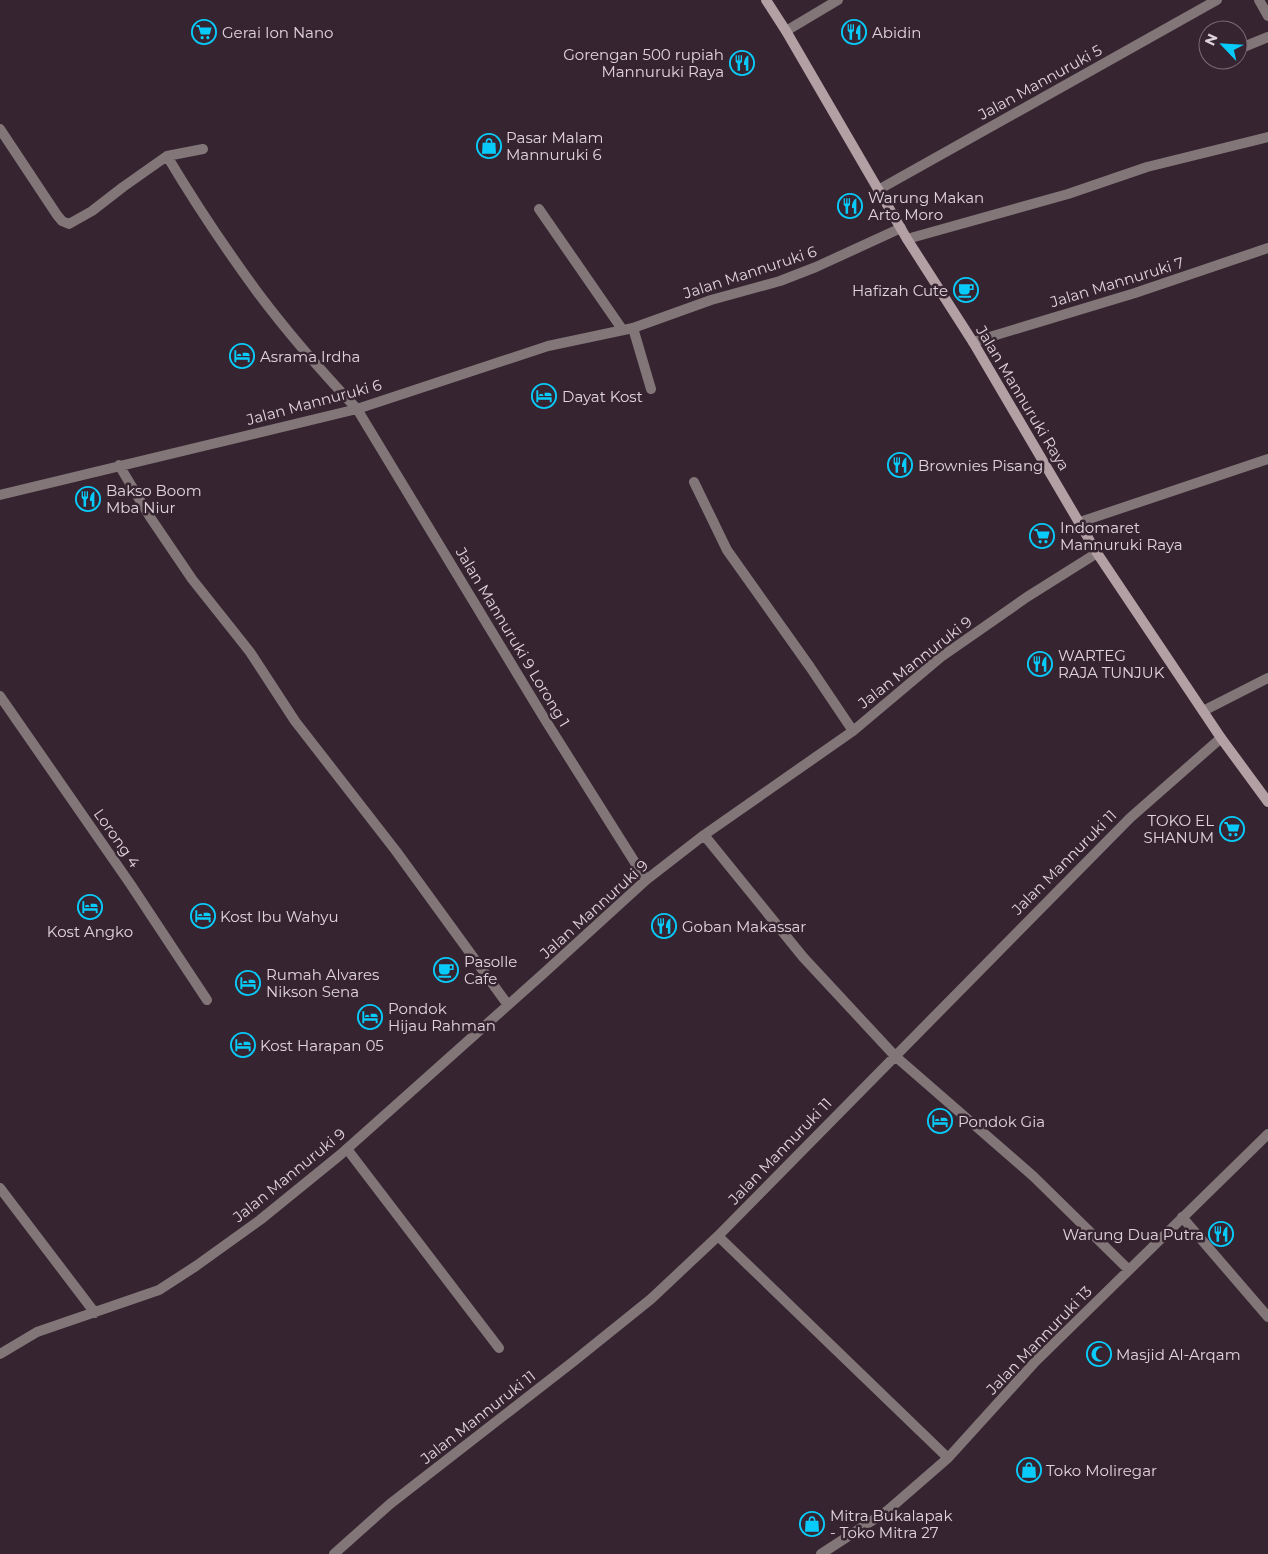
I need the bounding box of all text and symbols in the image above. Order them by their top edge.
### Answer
supermarket icon: Gerai Ion Nano [191,19,217,45]
restaurant icon: Abidin [841,19,867,45]
north arrow [1198,20,1248,70]
place label: Gerai Ion Nano [222,23,333,42]
place label: Abidin [872,23,921,42]
text: N [1201,31,1222,48]
street label: Jalan Mannuruki 5 [974,40,1105,124]
place label: Gorengan 500 rupiah Mannuruki Raya [563,45,724,81]
restaurant icon: Gorengan 500 rupiah Mannuruki Raya [729,50,755,76]
place label: Pasar Malam Mannuruki 6 [506,128,604,164]
shop icon: Pasar Malam Mannuruki 6 [476,133,502,159]
place label: Warung Makan Arto Moro [868,188,984,224]
restaurant icon: Warung Makan Arto Moro [837,193,863,219]
street label: Jalan Mannuruki 6 [680,241,819,303]
street label: Jalan Mannuruki 7 [1047,253,1186,312]
cafe icon: Hafizah Cute [953,277,979,303]
place label: Hafizah Cute [852,281,948,300]
street label: Jalan Mannuruki Raya [972,321,1074,474]
hotel icon: Asrama Irdha [229,343,255,369]
place label: Asrama Irdha [260,347,360,366]
street label: Jalan Mannuruki 6 [243,375,384,429]
hotel icon: Dayat Kost [531,383,557,409]
place label: Dayat Kost [562,387,643,406]
restaurant icon: Brownies Pisang [887,452,913,478]
place label: Brownies Pisang [918,456,1043,475]
place label: Bakso Boom Mba Niur [106,481,202,517]
restaurant icon: Bakso Boom Mba Niur [75,486,101,512]
place label: Indomaret Mannuruki Raya [1060,518,1183,554]
supermarket icon: Indomaret Mannuruki Raya [1029,523,1055,549]
street label: Jalan Mannuruki 9 Lorong 1 [451,543,574,730]
street label: Jalan Mannuruki 9 [854,612,976,713]
place label: WARTEG RAJA TUNJUK [1058,646,1165,682]
restaurant icon: WARTEG RAJA TUNJUK [1027,651,1053,677]
street label: Lorong 4 [90,805,144,871]
street label: Jalan Mannuruki 11 [1007,806,1120,919]
place label: TOKO EL SHANUM [1143,811,1214,847]
supermarket icon: TOKO EL SHANUM [1219,816,1245,842]
street label: Jalan Mannuruki 9 [535,855,652,963]
hotel icon: Kost Angko [77,894,103,920]
hotel icon: Kost Ibu Wahyu [190,903,216,929]
place label: Kost Ibu Wahyu [220,907,339,926]
restaurant icon: Goban Makassar [651,913,677,939]
place label: Goban Makassar [682,917,806,936]
place label: Kost Angko [47,922,133,941]
place label: Pasolle Cafe [464,952,517,988]
cafe icon: Pasolle Cafe [433,957,459,983]
place label: Rumah Alvares Nikson Sena [266,965,379,1001]
hotel icon: Rumah Alvares Nikson Sena [235,970,261,996]
place label: Pondok Hijau Rahman [388,999,496,1035]
hotel icon: Pondok Hijau Rahman [357,1004,383,1030]
hotel icon: Kost Harapan 05 [230,1032,256,1058]
place label: Kost Harapan 05 [260,1036,384,1055]
street label: Jalan Mannuruki 11 [724,1094,836,1209]
hotel icon: Pondok Gia [927,1108,953,1134]
place label: Pondok Gia [958,1112,1045,1131]
street label: Jalan Mannuruki 9 [228,1124,349,1227]
restaurant icon: Warung Dua Putra [1208,1221,1234,1247]
place label: Warung Dua Putra [1062,1225,1204,1244]
street label: Jalan Mannuruki 13 [982,1282,1096,1399]
mosque icon: Masjid Al-Arqam [1086,1341,1112,1367]
place label: Masjid Al-Arqam [1116,1345,1241,1364]
street label: Jalan Mannuruki 11 [416,1366,539,1468]
shop icon: Toko Moliregar [1016,1457,1042,1483]
place label: Toko Moliregar [1046,1461,1157,1480]
place label: Mitra Bukalapak - Toko Mitra 27 [830,1506,952,1542]
shop icon: Mitra Bukalapak - Toko Mitra 27 [799,1511,825,1537]

